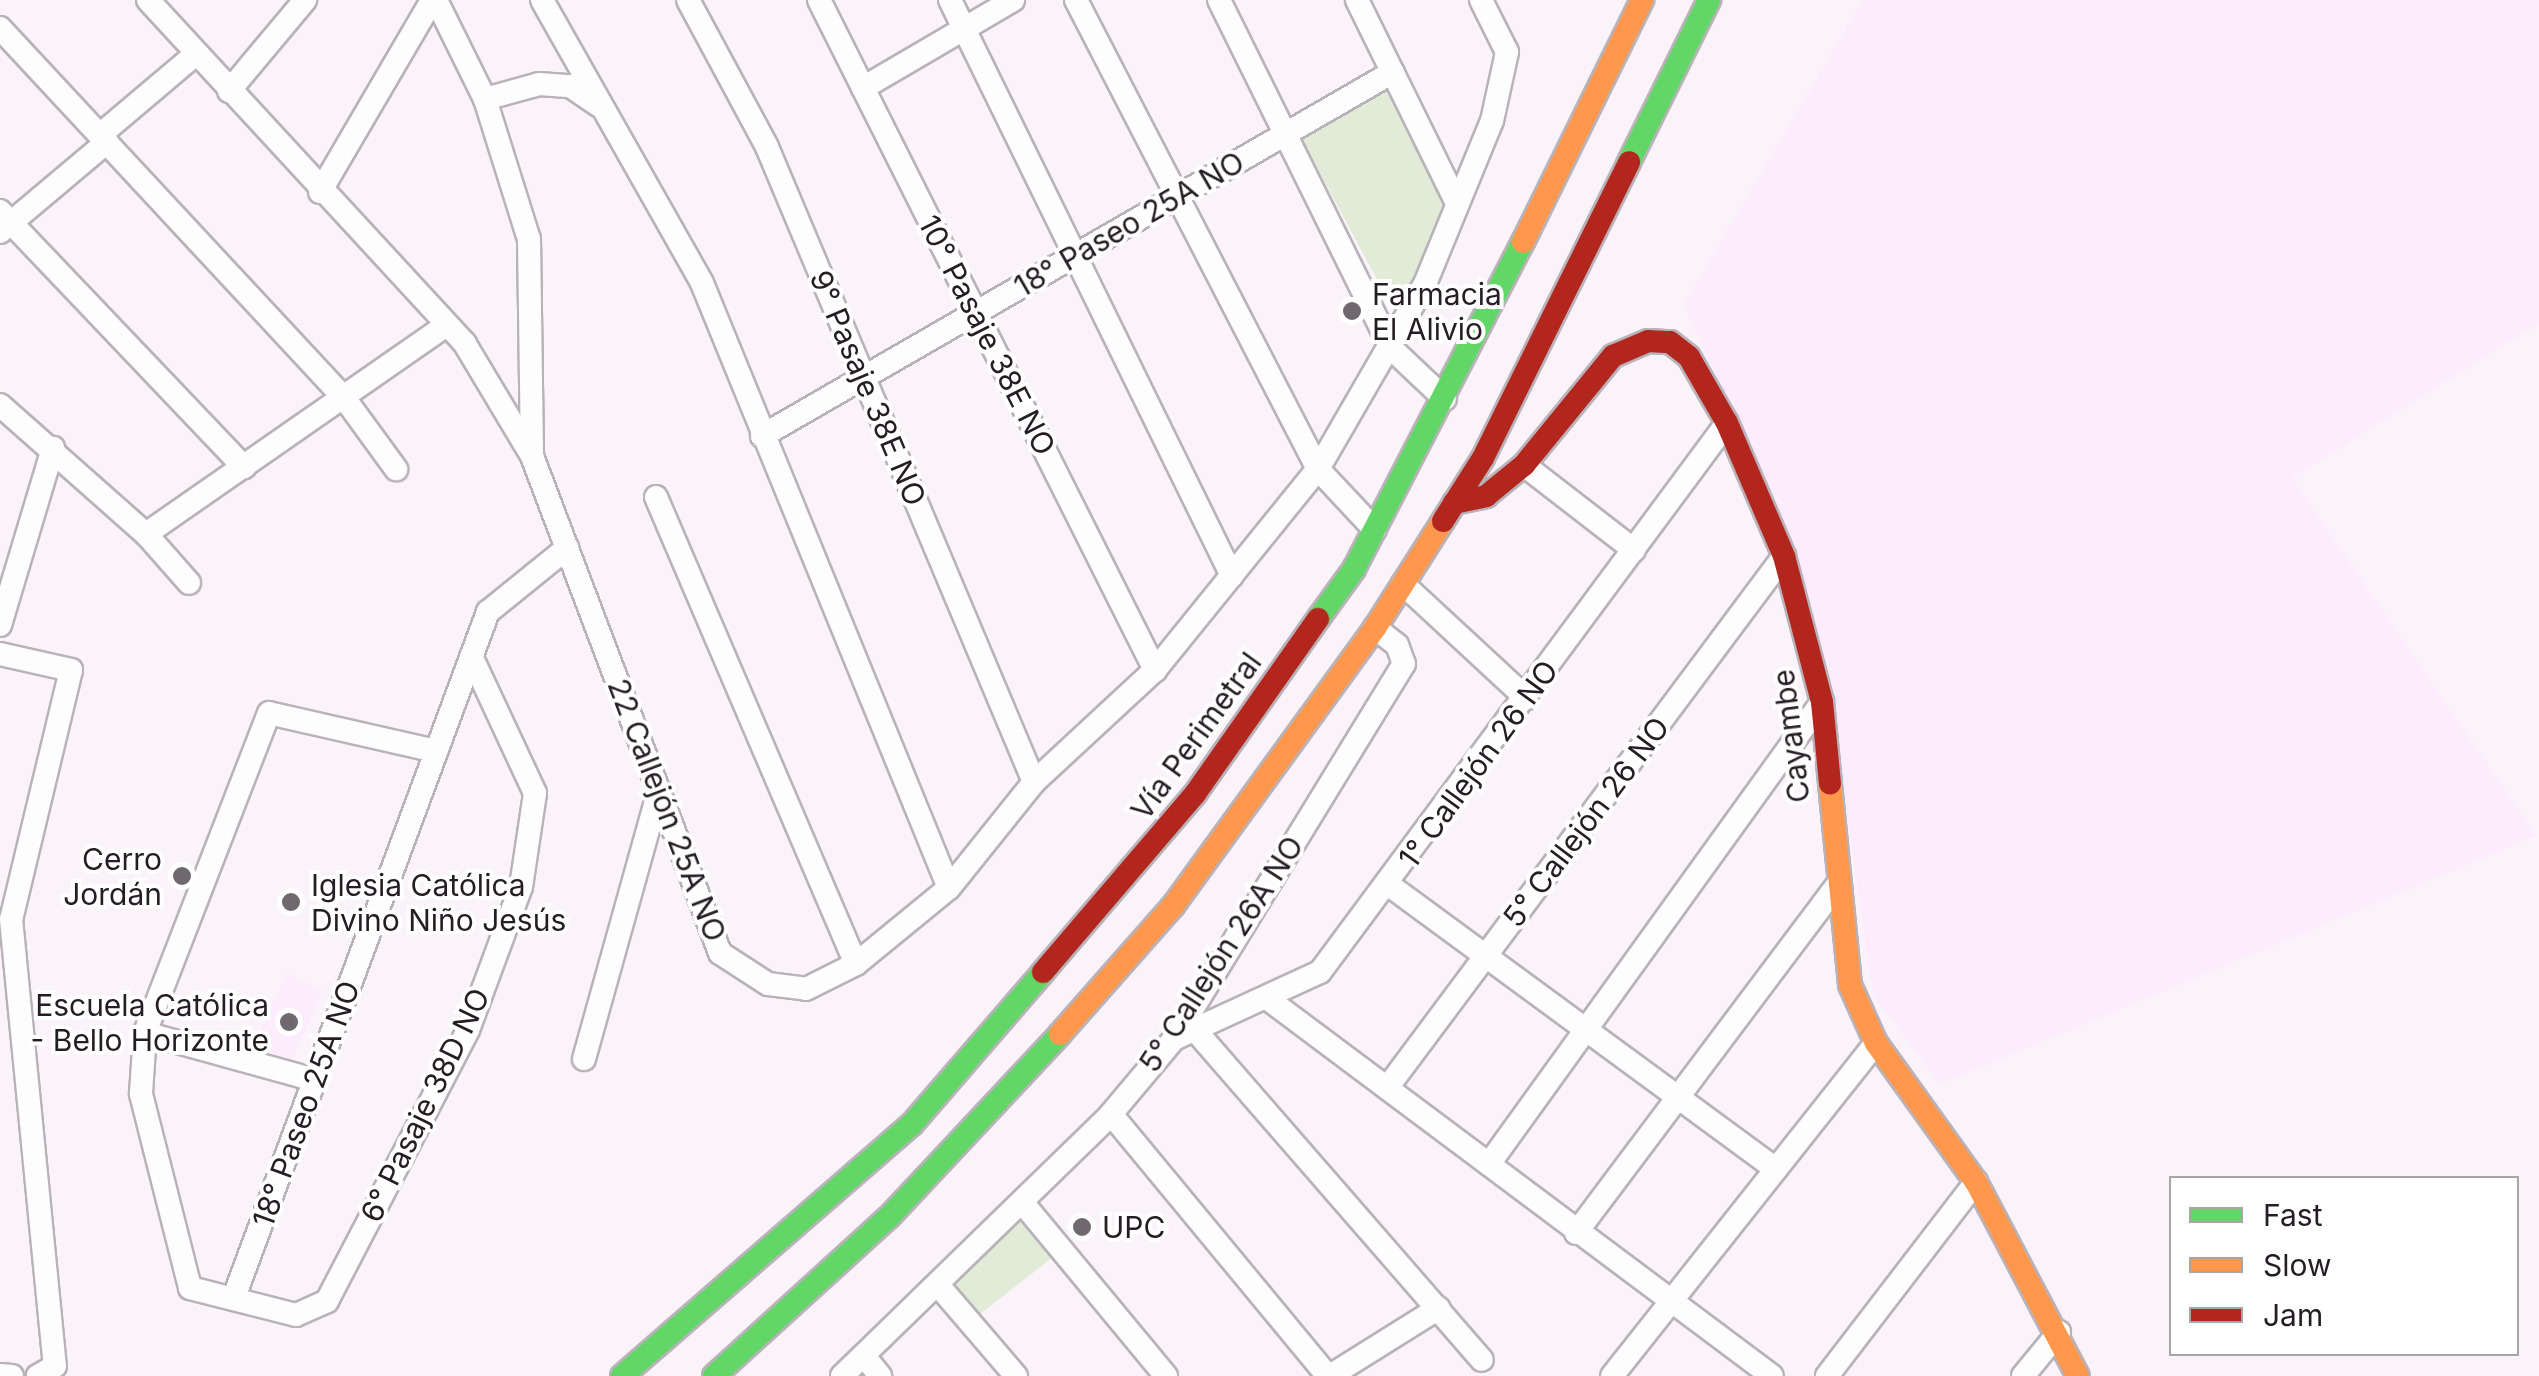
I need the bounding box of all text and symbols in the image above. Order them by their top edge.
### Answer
street label: 18° Paseo 25A NO [1008,144,1250,304]
street label: 10° Pasaje 38E NO [911,209,1063,461]
street label: 9° Pasaje 38E NO [802,265,934,511]
place label: Farmacia El Alivio [1372,276,1502,346]
marker: Farmacia El Alivio [1341,300,1363,322]
street label: Vía Perimetral [1123,645,1269,827]
street label: 1° Callejón 26 NO [1391,653,1565,875]
street label: Cayambe [1765,667,1817,805]
street label: 22 Callejón 25A NO [600,674,734,946]
street label: 5° Callejón 26 NO [1495,710,1677,934]
street label: 5° Callejón 26A NO [1131,829,1311,1079]
place label: Cerro Jordán [63,841,162,912]
marker: Cerro Jordán [171,865,193,887]
place label: Iglesia Católica Divino Niño Jesús [311,867,566,938]
marker: Iglesia Católica Divino Niño Jesús [280,891,302,913]
street label: 18° Paseo 25A NO [245,976,367,1232]
street label: 6° Pasaje 38D NO [353,982,497,1228]
place label: Escuela Católica - Bello Horizonte [31,987,269,1058]
marker: Escuela Católica - Bello Horizonte [278,1011,300,1033]
legend [2169,1176,2519,1356]
text: Fast [2263,1197,2322,1233]
place label: UPC [1102,1209,1165,1245]
marker: UPC [1071,1216,1093,1238]
text: Slow [2263,1247,2332,1283]
text: Jam [2263,1297,2323,1333]

